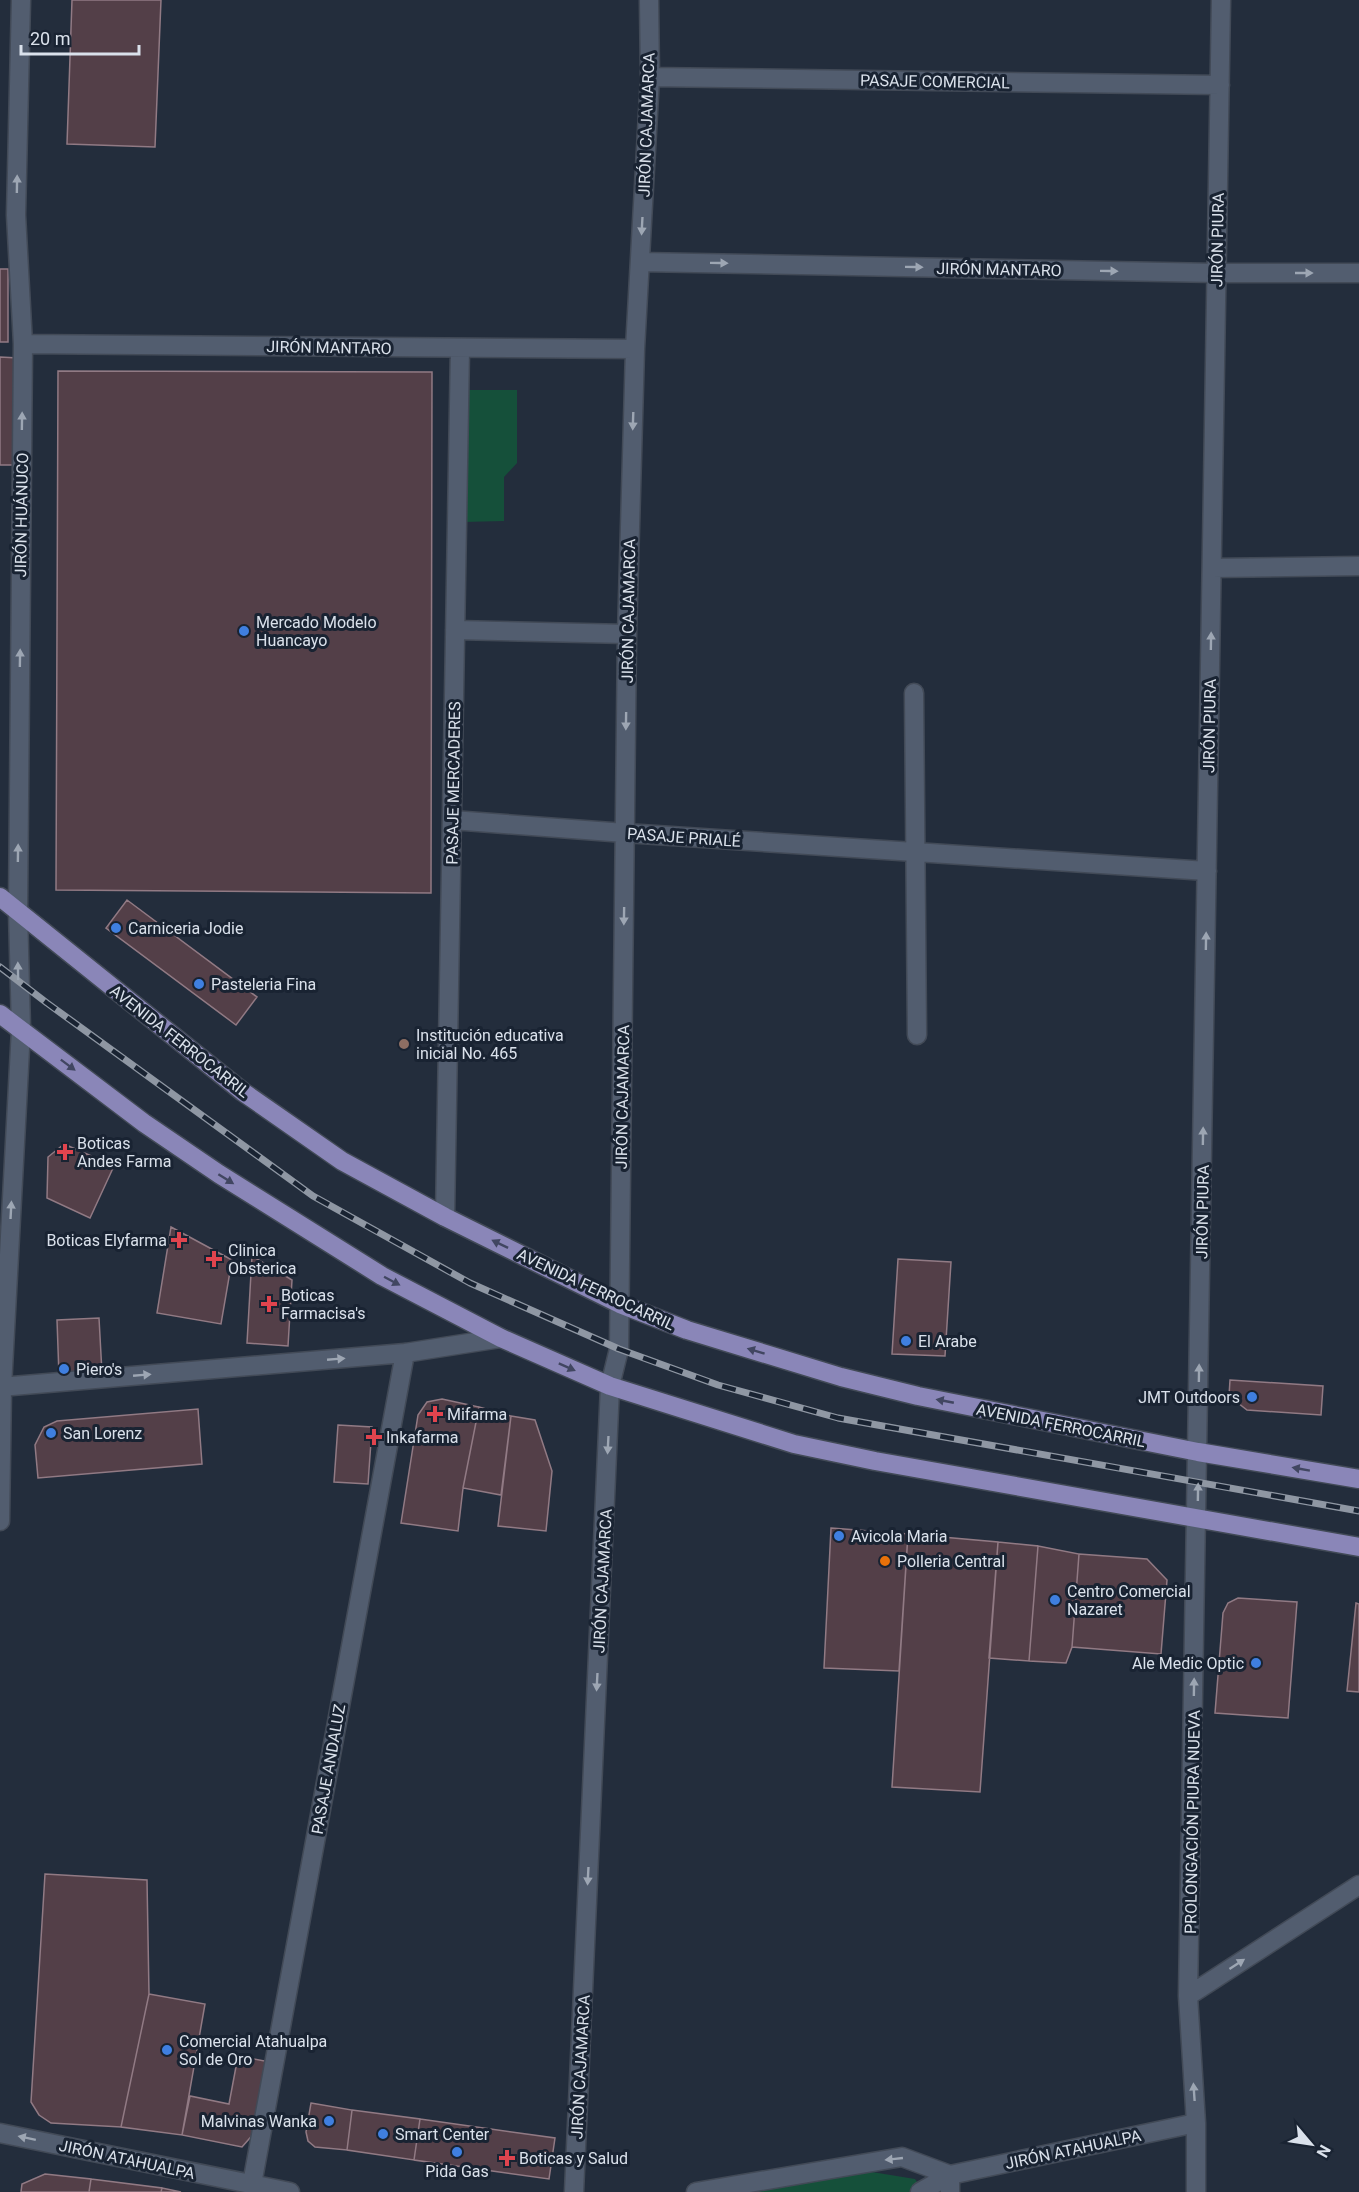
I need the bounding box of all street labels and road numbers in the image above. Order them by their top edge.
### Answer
street label: JIRÓN CAJAMARCA [633,52,659,198]
street label: PASAJE COMERCIAL [860,71,1010,92]
street label: JIRÓN PIURA [1206,192,1228,287]
street label: JIRÓN MANTARO [936,258,1062,280]
street label: JIRÓN MANTARO [266,336,392,358]
street label: JIRÓN HUÁNUCO [10,452,32,578]
street label: JIRÓN CAJAMARCA [617,538,639,683]
street label: JIRÓN PIURA [1198,678,1220,773]
street label: PASAJE MERCADERES [443,701,464,865]
street label: PASAJE PRIALÉ [627,824,741,851]
street label: AVENIDA FERROCARRIL [106,981,254,1102]
street label: JIRÓN CAJAMARCA [611,1024,633,1169]
street label: JIRÓN PIURA [1191,1164,1213,1259]
street label: AVENIDA FERROCARRIL [514,1245,678,1335]
street label: AVENIDA FERROCARRIL [975,1400,1147,1451]
street label: JIRÓN CAJAMARCA [588,1508,616,1654]
street label: PASAJE ANDALUZ [308,1702,349,1836]
street label: PROLONGACIÓN PIURA NUEVA [1180,1709,1204,1934]
street label: JIRÓN CAJAMARCA [566,1994,594,2140]
street label: JIRÓN ATAHUALPA [1003,2125,1143,2173]
street label: JIRÓN ATAHUALPA [57,2135,197,2183]

